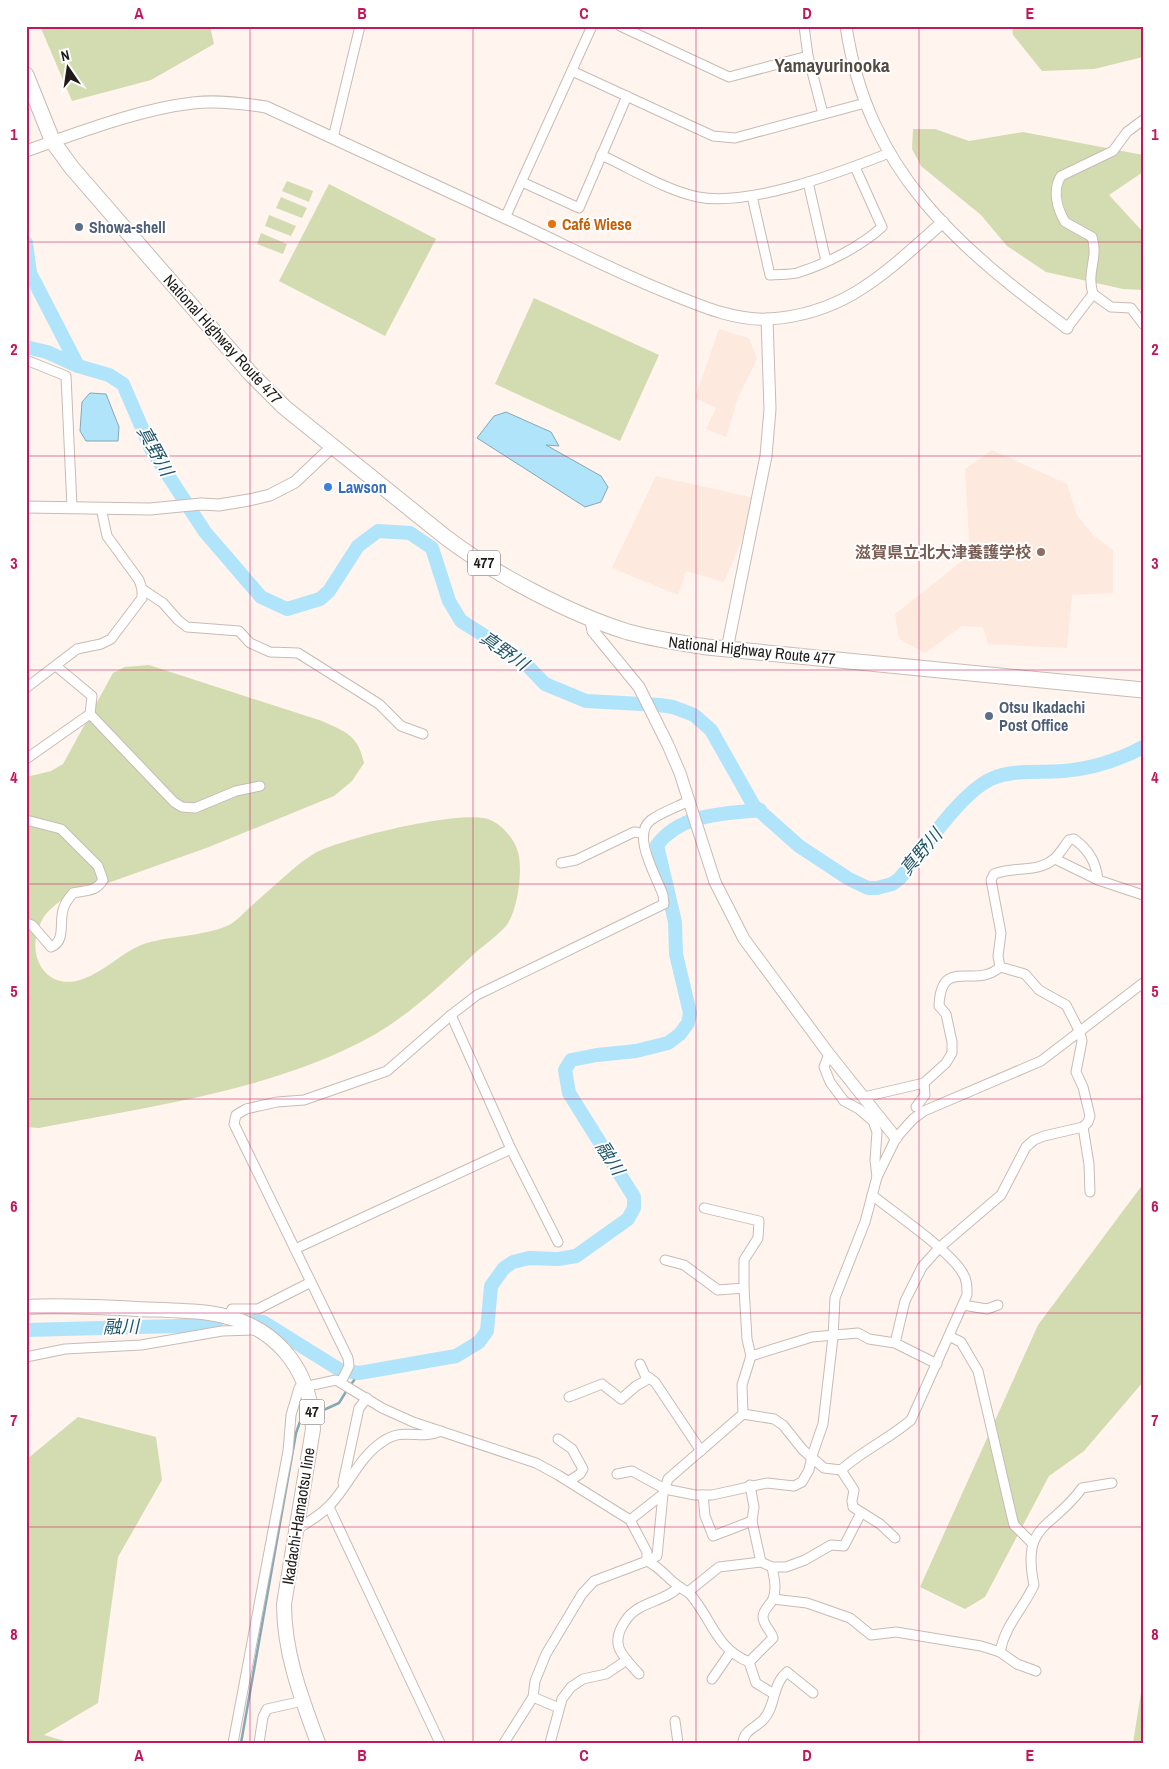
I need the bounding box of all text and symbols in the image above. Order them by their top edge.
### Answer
text: A [134,2,144,24]
text: B [357,2,367,24]
text: C [579,2,589,24]
text: D [802,2,812,24]
text: E [1026,2,1035,24]
north arrow [42,42,92,92]
text: N [59,46,71,65]
district label: Yamayurinooka [774,52,890,78]
text: 1 [10,123,18,145]
text: 1 [1151,123,1159,145]
place label: Café Wiese [562,213,632,235]
place label: Showa-shell [89,216,166,238]
marker: Café Wiese [546,218,558,230]
marker: Showa-shell [73,221,85,233]
street label: National Highway Route 477 [159,269,287,409]
text: 2 [10,338,18,360]
text: 2 [1151,338,1159,360]
water label: 真野川 [131,421,180,482]
place label: Lawson [338,476,387,498]
marker: Lawson [322,481,334,493]
place label: 滋賀県立北大津養護学校 [855,541,1031,563]
marker: 滋賀県立北大津養護学校 [1035,546,1047,558]
road number: 477 [468,550,500,576]
text: 3 [10,552,18,574]
text: 3 [1151,552,1159,574]
water label: 真野川 [475,625,535,677]
street label: National Highway Route 477 [667,630,837,670]
place label: Otsu Ikadachi Post Office [999,696,1085,736]
marker: Otsu Ikadachi Post Office [983,710,995,722]
text: 4 [10,766,18,788]
text: 4 [1151,766,1159,788]
water label: 真野川 [894,821,949,880]
text: 5 [10,980,18,1002]
text: 5 [1151,980,1159,1002]
water label: 融川 [590,1136,632,1181]
text: 6 [10,1195,18,1217]
text: 6 [1151,1195,1159,1217]
water label: 融川 [103,1314,141,1339]
road number: 47 [300,1400,324,1424]
text: 7 [10,1409,18,1431]
text: 7 [1151,1409,1159,1431]
street label: Ikadachi-Hamaotsu line [276,1446,320,1586]
text: 8 [10,1623,18,1645]
text: 8 [1151,1623,1159,1645]
text: A [134,1744,144,1766]
text: B [357,1744,367,1766]
text: C [579,1744,589,1766]
text: D [802,1744,812,1766]
text: E [1026,1744,1035,1766]

